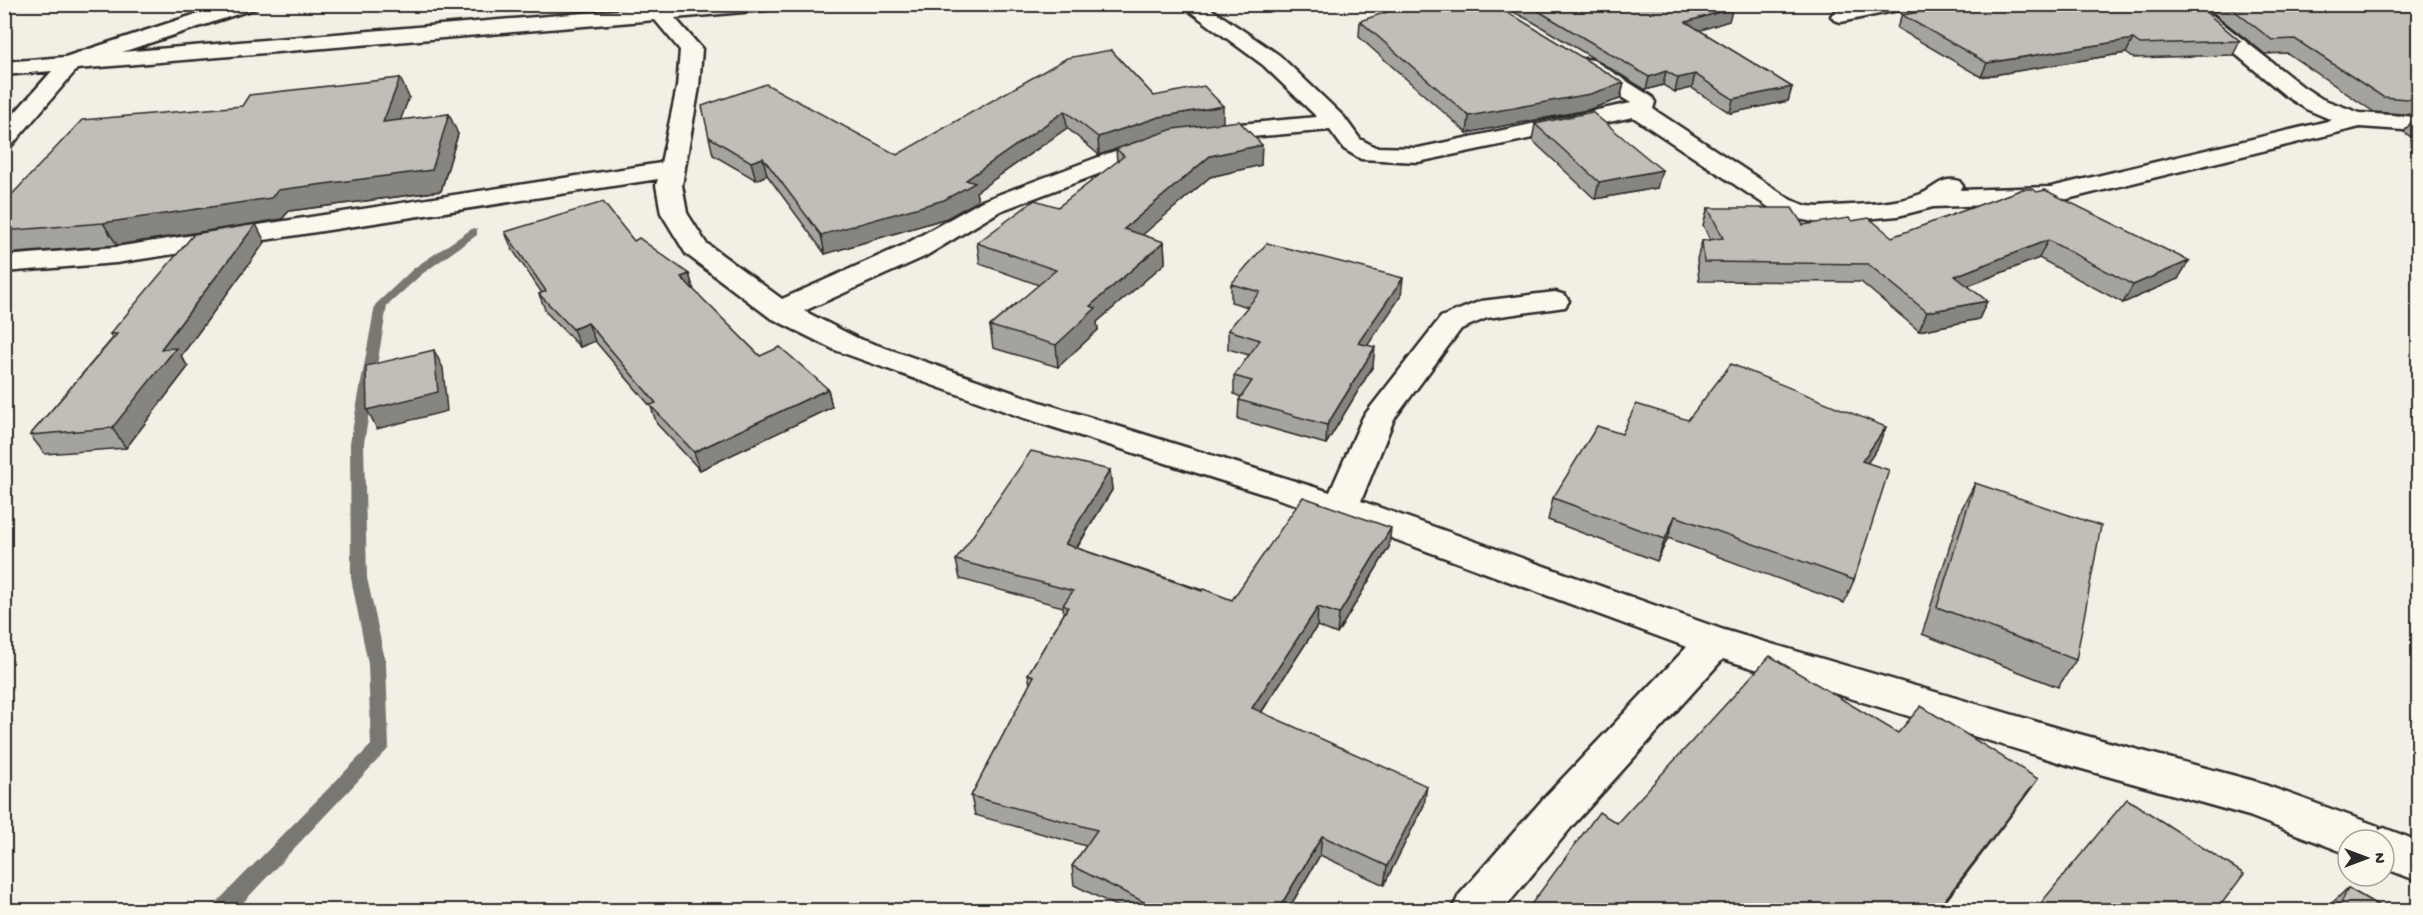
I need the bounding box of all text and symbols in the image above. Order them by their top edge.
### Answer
north arrow [2336,828,2396,888]
text: N [2368,853,2387,864]

